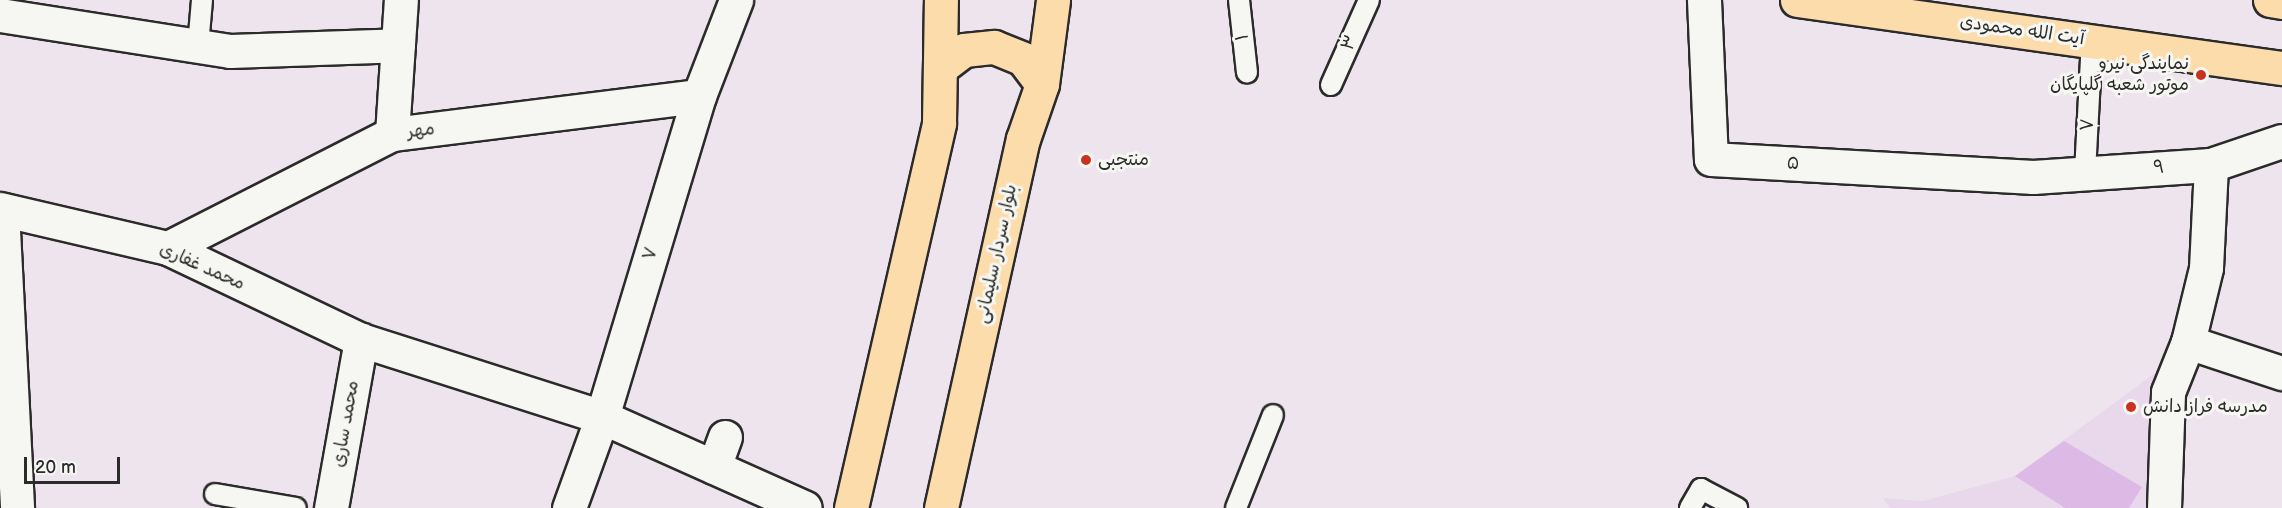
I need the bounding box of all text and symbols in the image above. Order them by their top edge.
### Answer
street label: آیت الله محمودی [1958,12,2086,50]
street label: ۱ [1232,32,1254,42]
street label: ۳ [1337,32,1363,54]
place label: نمایندگی نیرو موتور شعبه گلپايگان [2050,54,2189,97]
marker: نمایندگی نیرو موتور شعبه گلپايگان [2194,68,2208,82]
street label: ۷ [2077,118,2099,132]
street label: مهر [406,119,436,143]
place label: منتجبی [1098,149,1149,171]
marker: منتجبی [1079,153,1093,167]
street label: ۵ [1786,153,1800,175]
street label: ۹ [2153,157,2165,179]
street label: بلوار سردار سلیمانی [972,182,1022,326]
street label: محمد غفاری [156,239,248,295]
street label: ۷ [639,245,663,263]
street label: محمد ساری [328,379,364,469]
place label: مدرسه فراز دانش [2143,396,2268,418]
marker: مدرسه فراز دانش [2124,400,2138,414]
scale bar [27,445,123,483]
text: 20 m [35,457,76,478]

